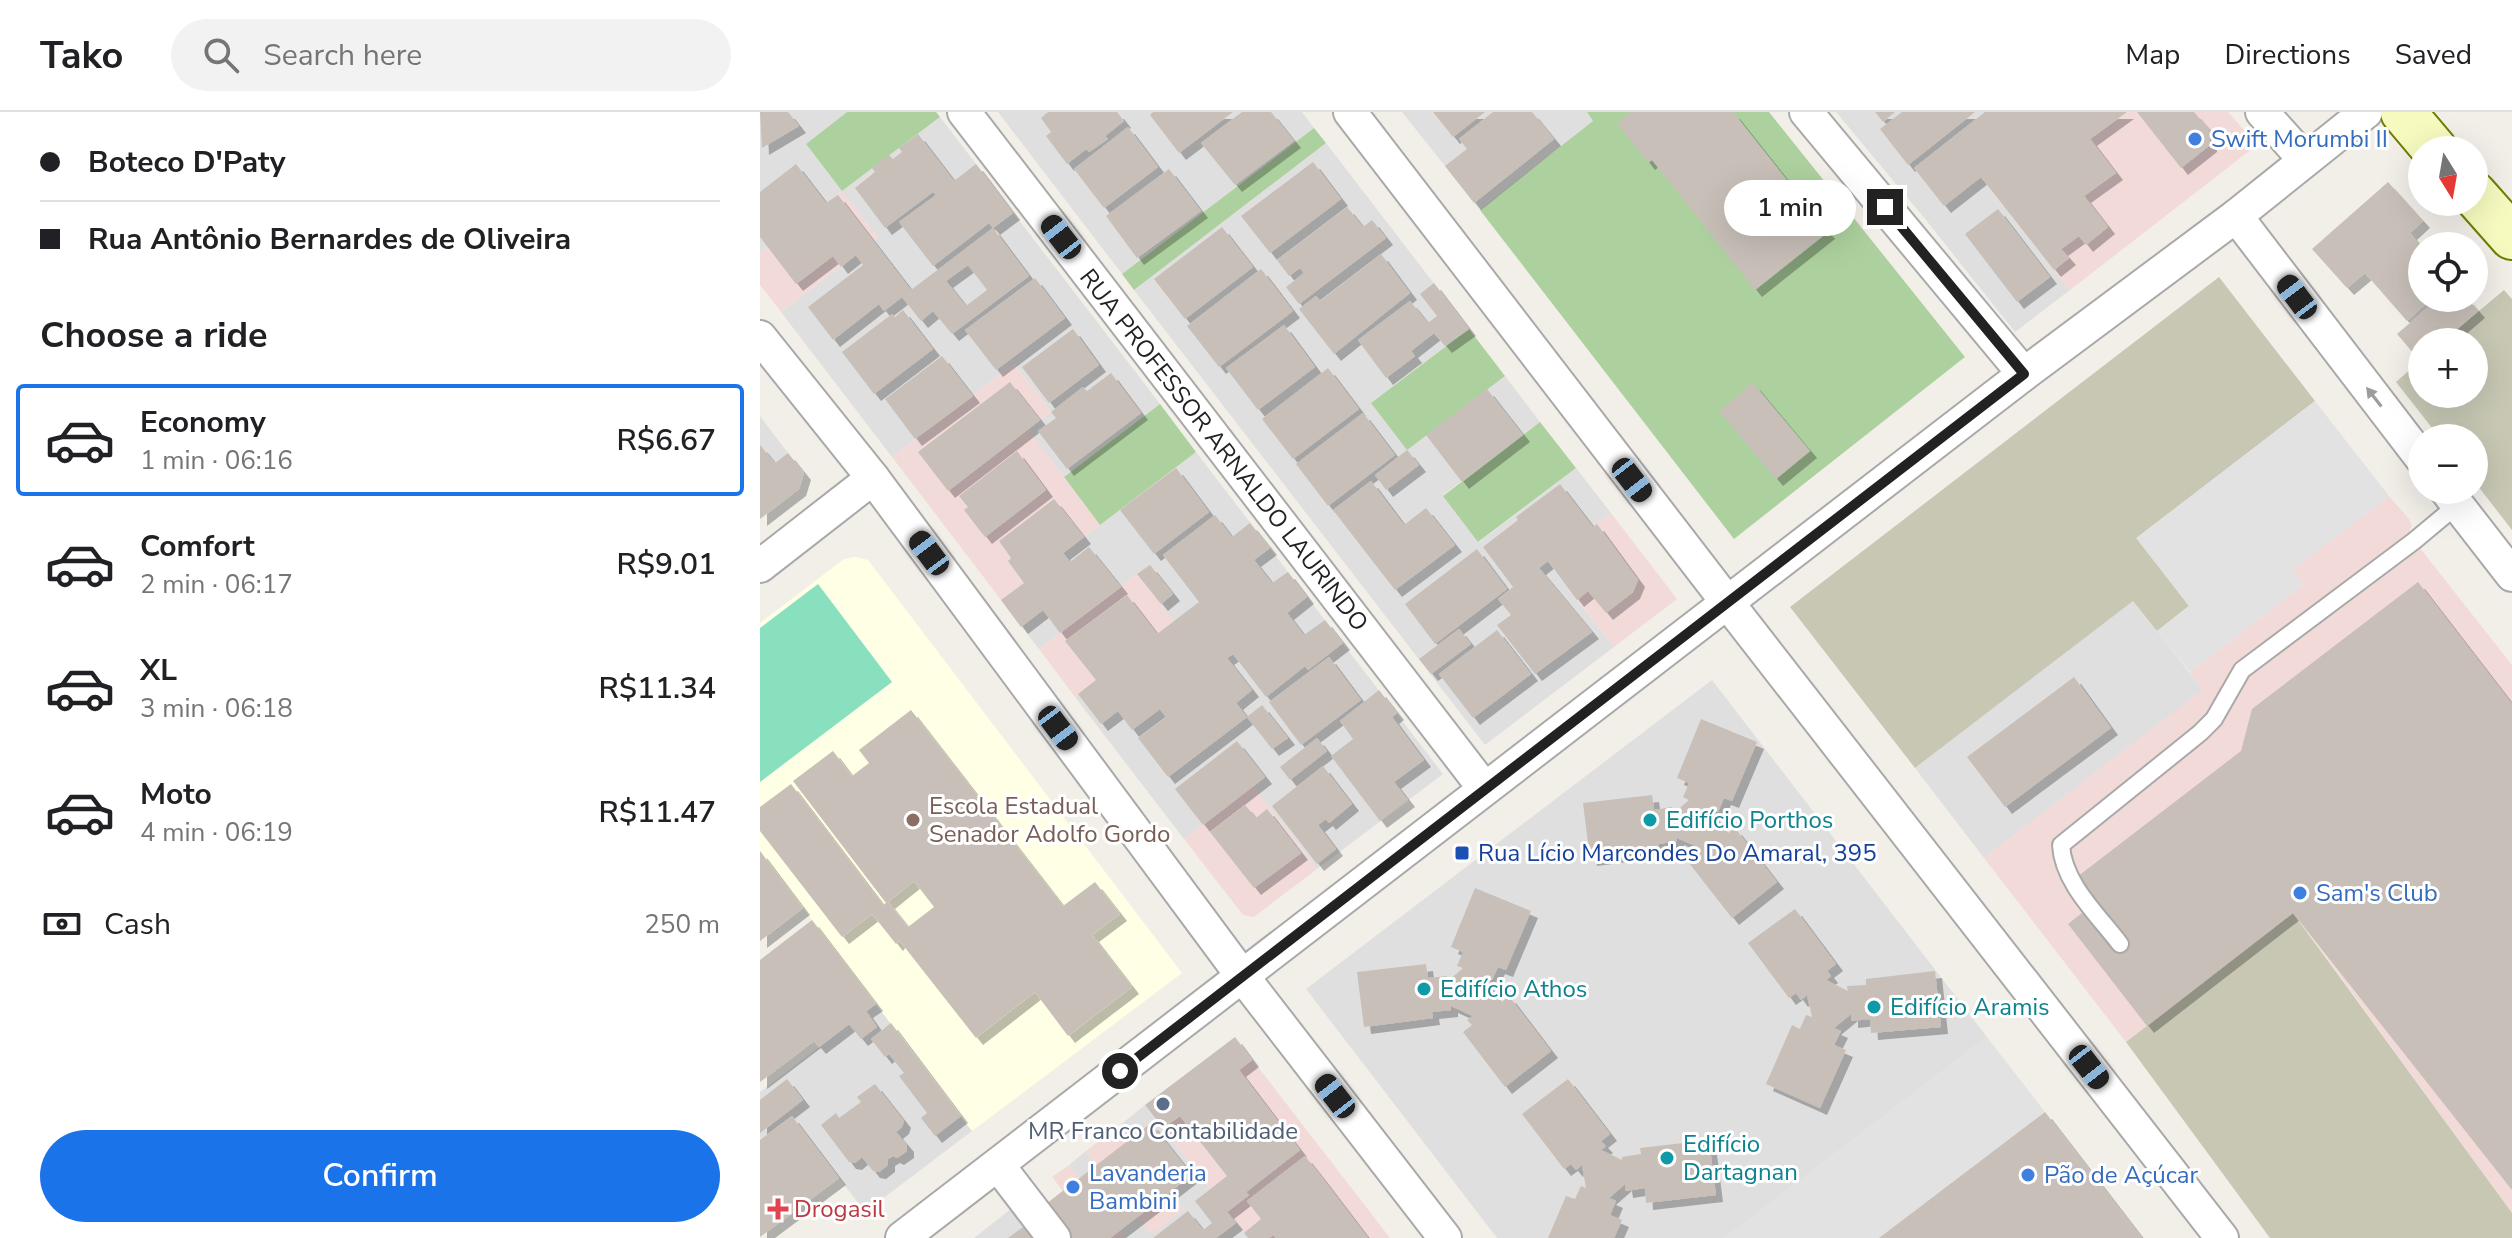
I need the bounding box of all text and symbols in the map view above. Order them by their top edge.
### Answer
search box [171,19,731,91]
text: Tako [40,30,123,81]
icon: search [199,33,243,77]
text: Search here [263,35,422,76]
text: Map [2125,36,2180,74]
text: Directions [2224,36,2351,74]
text: Saved [2395,36,2472,74]
place label: Swift Morumbi II [2211,123,2388,155]
marker: Swift Morumbi II [2186,130,2204,148]
north arrow [2408,136,2488,216]
map controls [2408,136,2488,504]
text: Boteco D'Paty [88,142,286,183]
callout: 1 min [1725,179,1857,235]
route end [1867,189,1903,225]
text: 1 min [1757,190,1823,225]
car [1037,211,1085,263]
text: Rua Antônio Bernardes de Oliveira [88,219,571,260]
button: locate [2408,232,2488,312]
street label: RUA PROFESSOR ARNALDO LAURINDO [1072,262,1376,638]
car [2273,271,2321,323]
text: Choose a ride [40,311,268,360]
button: + [2408,328,2488,408]
one-way arrow [2367,387,2383,407]
text: Economy [140,402,266,443]
icon: car [44,404,116,476]
text: R$6.67 [617,420,716,461]
button: − [2408,424,2488,504]
text: 1 min · 06:16 [140,443,293,478]
car [1608,454,1656,506]
text: Comfort [140,526,255,567]
car [905,527,953,579]
icon: car [44,528,116,600]
text: R$9.01 [617,544,716,585]
text: 2 min · 06:17 [140,567,293,602]
text: XL [140,650,177,691]
icon: car [44,652,116,724]
text: R$11.34 [599,668,716,709]
text: 3 min · 06:18 [140,691,293,726]
car [1034,702,1082,754]
text: Moto [140,774,212,815]
icon: car [44,776,116,848]
place label: Escola Estadual Senador Adolfo Gordo [929,790,1170,850]
text: R$11.47 [599,792,716,833]
place label: Edifício Porthos [1666,804,1833,836]
marker: Escola Estadual Senador Adolfo Gordo [904,811,922,829]
marker: Edifício Porthos [1641,811,1659,829]
text: 4 min · 06:19 [140,815,293,850]
place label: Rua Lício Marcondes Do Amaral, 395 [1478,837,1877,869]
marker: Rua Lício Marcondes Do Amaral, 395 [1453,844,1471,862]
place label: Sam's Club [2316,877,2438,909]
marker: Sam's Club [2291,884,2309,902]
icon: cash [40,902,84,946]
text: Cash [104,904,171,945]
text: 250 m [644,907,720,942]
place label: Edifício Athos [1440,973,1587,1005]
marker: Edifício Athos [1415,980,1433,998]
place label: Edifício Aramis [1890,991,2050,1023]
marker: Edifício Aramis [1865,998,1883,1016]
car [2065,1041,2113,1093]
route start [1102,1053,1138,1089]
car [1311,1070,1359,1122]
marker: MR Franco Contabilidade [1154,1095,1172,1113]
place label: MR Franco Contabilidade [1028,1115,1298,1147]
place label: Edifício Dartagnan [1683,1128,1798,1188]
button: Confirm [40,1130,720,1222]
marker: Edifício Dartagnan [1658,1149,1676,1167]
place label: Lavanderia Bambini [1089,1157,1207,1217]
place label: Pão de Açúcar [2044,1159,2198,1191]
marker: Pão de Açúcar [2019,1166,2037,1184]
marker: Lavanderia Bambini [1064,1178,1082,1196]
place label: Drogasil [794,1193,885,1225]
marker: Drogasil [769,1200,787,1218]

